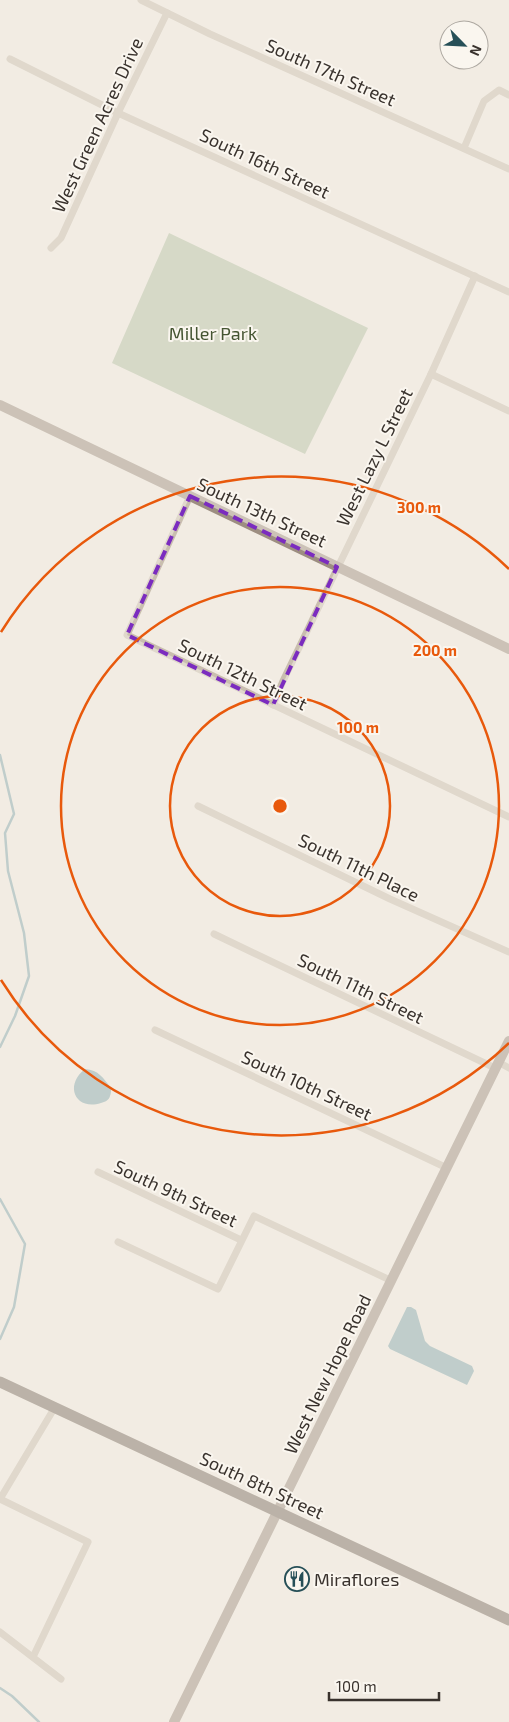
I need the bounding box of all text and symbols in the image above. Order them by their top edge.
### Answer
north arrow [439,20,489,70]
street label: West Green Acres Drive [47,34,147,216]
street label: South 17th Street [263,34,399,111]
text: N [467,42,486,59]
street label: South 16th Street [197,123,334,203]
park label: Miller Park [169,322,257,344]
street label: West Lazy L Street [331,384,417,530]
street label: South 13th Street [194,472,330,552]
text: 300 m [397,498,441,516]
street label: South 12th Street [175,633,311,715]
text: 200 m [413,641,457,659]
text: 100 m [337,718,379,736]
centre of rings [271,797,289,815]
street label: South 11th Place [295,828,423,906]
street label: South 11th Street [294,948,428,1028]
street label: South 10th Street [238,1045,376,1125]
street label: South 9th Street [111,1155,241,1231]
street label: West New Hope Road [279,1290,375,1458]
street label: South 8th Street [197,1447,328,1523]
restaurant icon: Miraflores [284,1566,310,1592]
place label: Miraflores [314,1568,399,1590]
scale bar [329,1670,439,1702]
text: 100 m [336,1677,377,1695]

